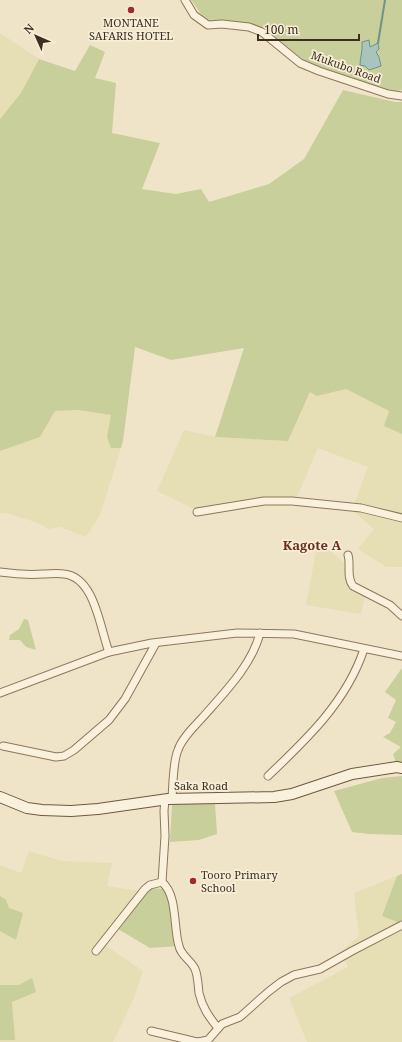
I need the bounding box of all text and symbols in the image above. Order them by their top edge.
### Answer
marker: MONTANE SAFARIS HOTEL [126,5,136,15]
place label: MONTANE SAFARIS HOTEL [89,15,173,43]
north arrow [16,16,56,56]
scale bar [258,16,359,42]
text: N [20,20,37,37]
text: 100 m [264,21,299,38]
street label: Mukubo Road [309,47,383,86]
district label: Kagote A [283,536,341,554]
street label: Saka Road [174,778,228,793]
place label: Tooro Primary School [201,867,278,895]
marker: Tooro Primary School [188,876,198,886]

